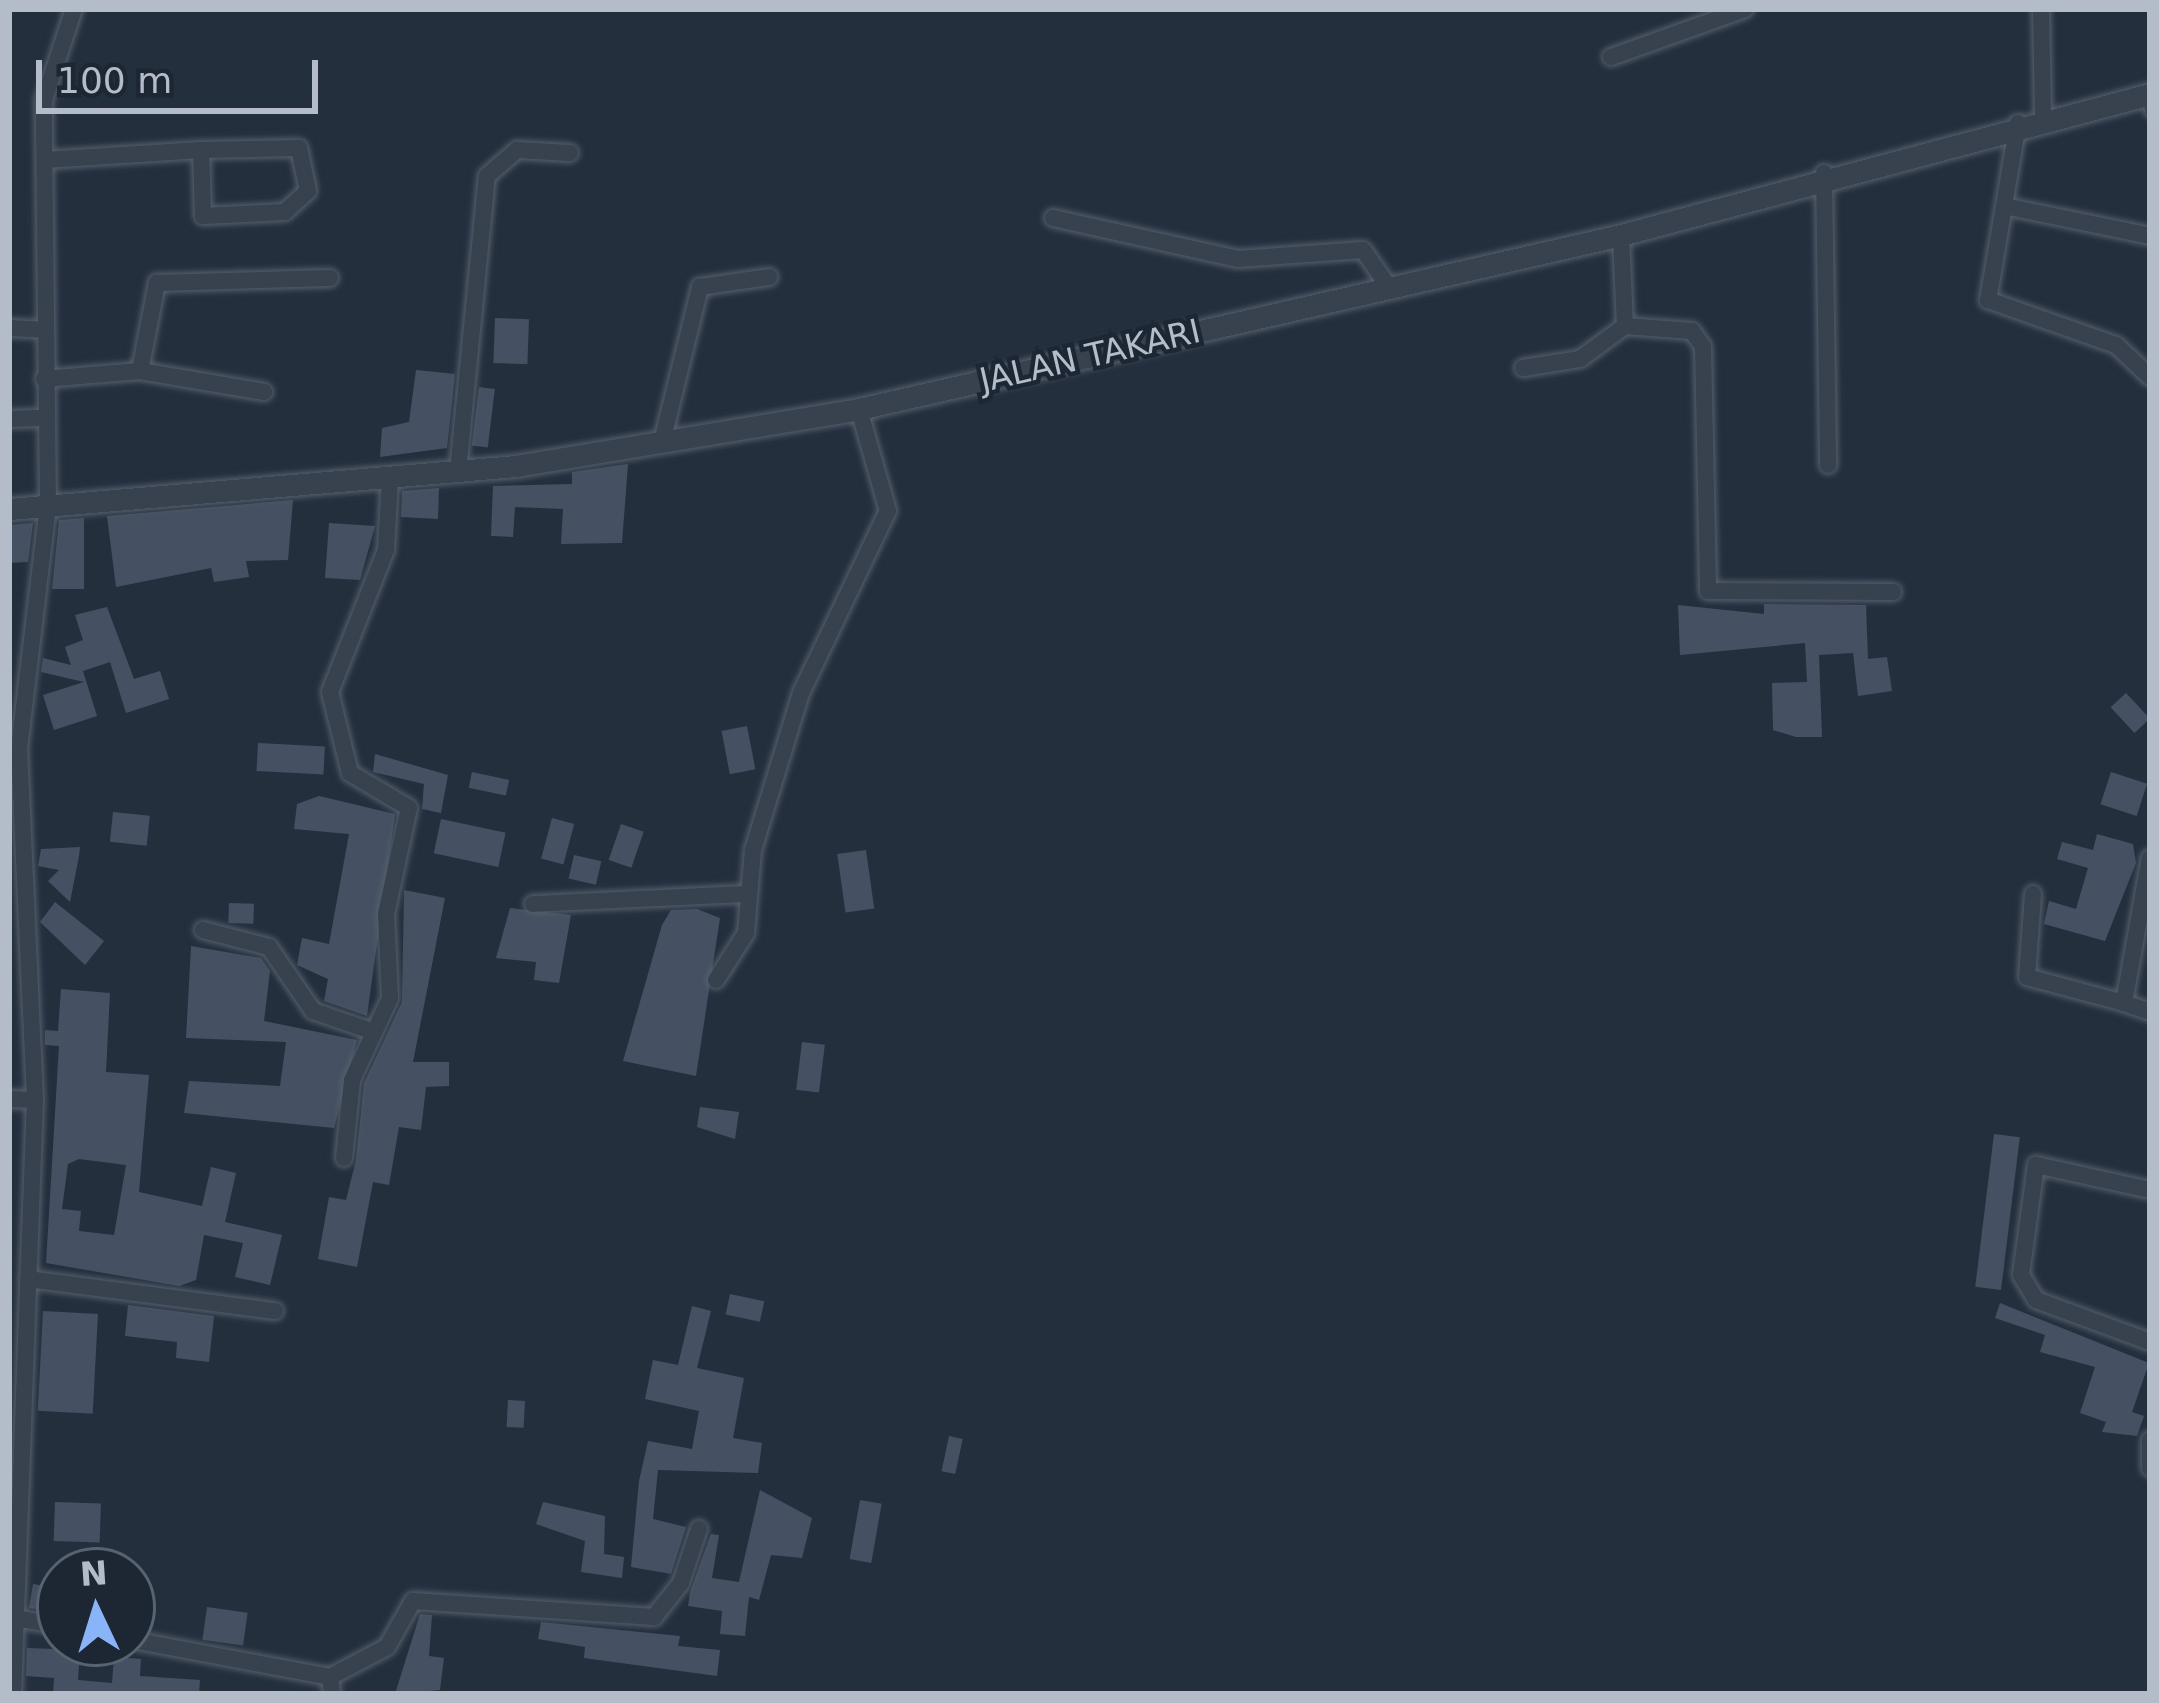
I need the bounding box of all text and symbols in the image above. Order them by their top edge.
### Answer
scale bar [42,36,324,110]
text: 100 m [57,60,172,101]
street label: JALAN TAKARI [976,311,1204,401]
north arrow [36,1547,156,1667]
text: N [79,1553,109,1594]

